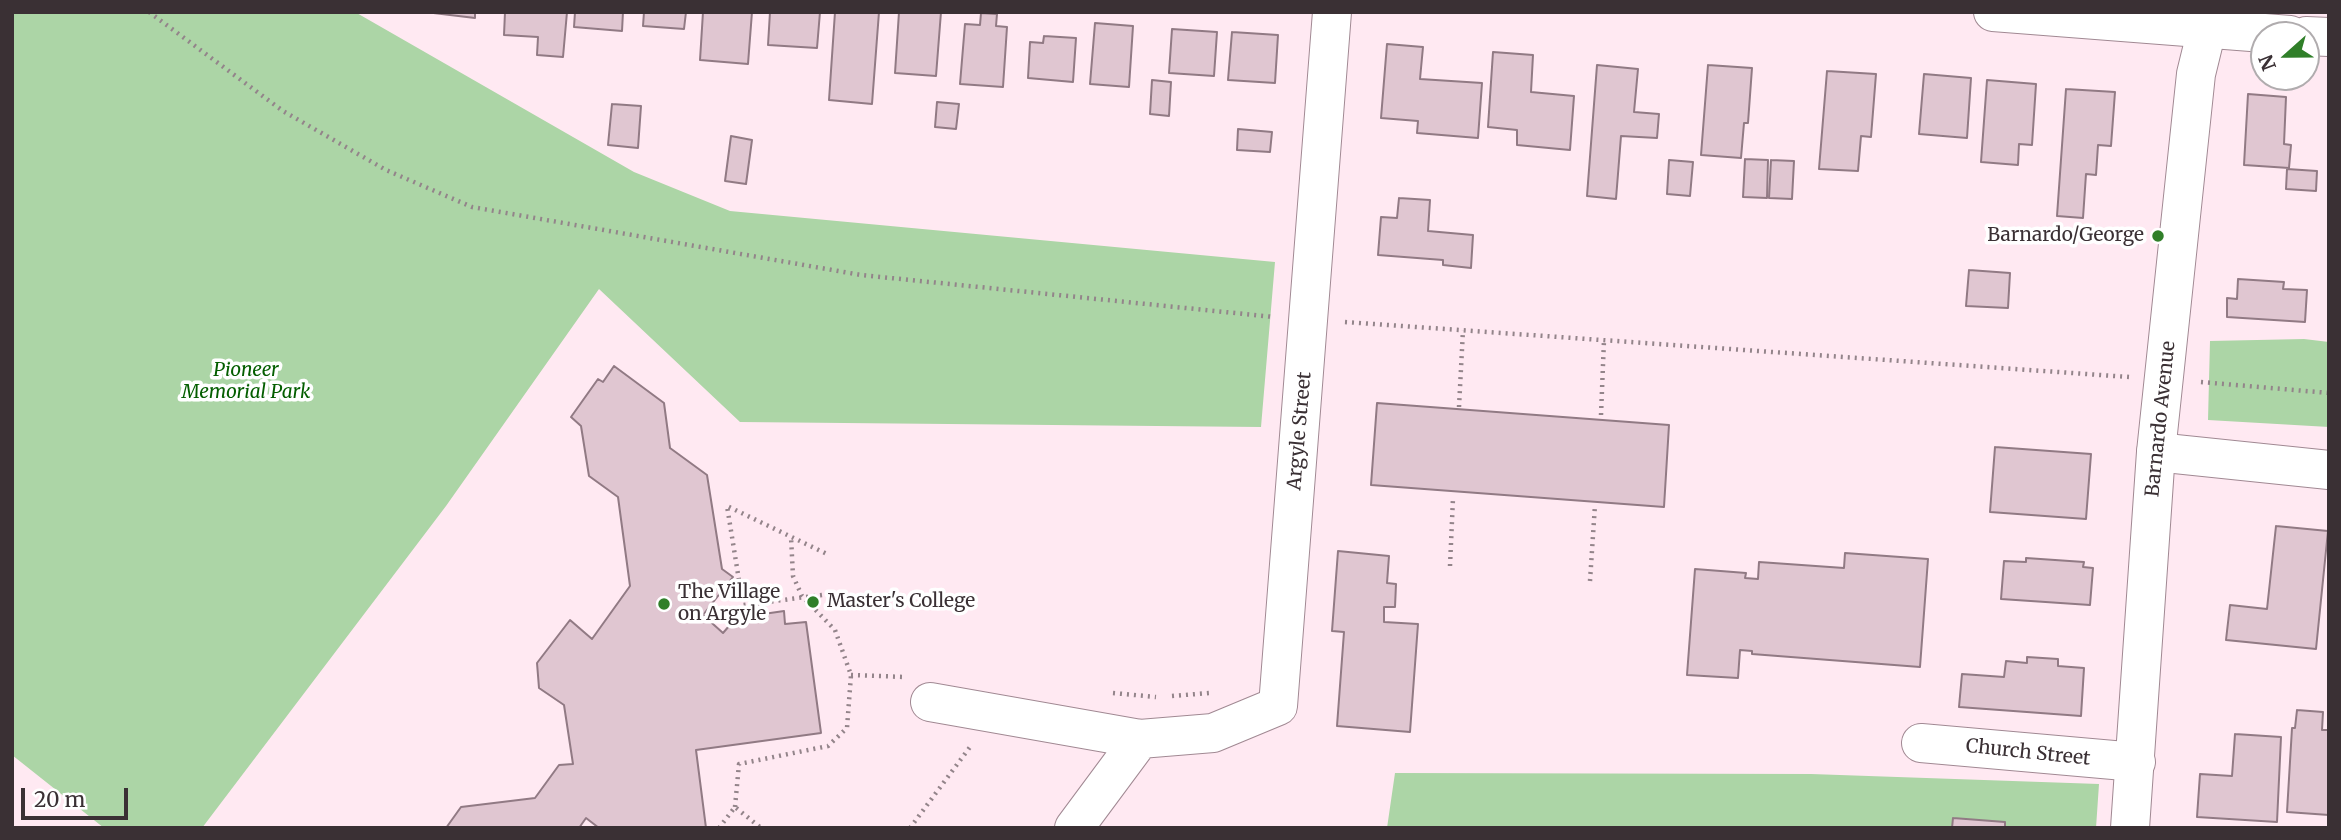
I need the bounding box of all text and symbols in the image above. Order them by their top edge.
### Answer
north arrow [2250,21,2320,91]
text: N [2253,52,2281,74]
place label: Barnardo/George [1987,225,2144,247]
marker: Barnardo/George [2150,228,2166,244]
street label: Barnardo Avenue [2141,340,2181,498]
park label: Pioneer Memorial Park [182,360,310,404]
street label: Argyle Street [1283,371,1317,491]
place label: The Village on Argyle [678,582,780,626]
place label: Master's College [827,591,975,613]
marker: Master's College [805,594,821,610]
marker: The Village on Argyle [656,596,672,612]
street label: Church Street [1965,735,2091,771]
scale bar [24,774,131,818]
text: 20 m [34,786,85,813]

